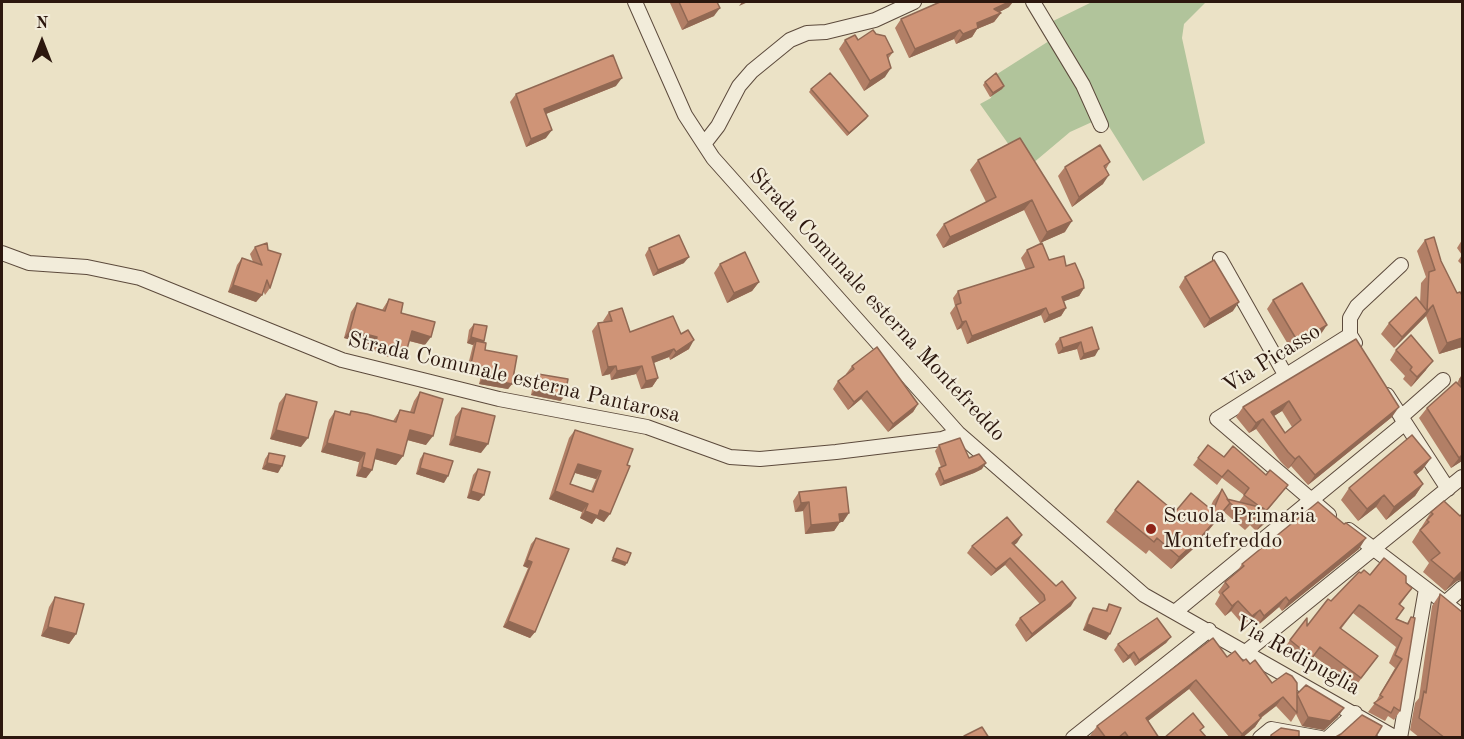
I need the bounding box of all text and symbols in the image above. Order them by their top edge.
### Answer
north arrow [12,12,72,72]
text: N [36,16,48,32]
street label: Strada Comunale esterna Montefreddo [743,163,1011,447]
street label: Via Picasso [1218,319,1326,399]
street label: Strada Comunale esterna Pantarosa [345,327,683,429]
place label: Scuola Primaria Montefreddo [1163,503,1316,554]
marker: Scuola Primaria Montefreddo [1144,522,1158,536]
street label: Via Redipuglia [1229,611,1365,701]

